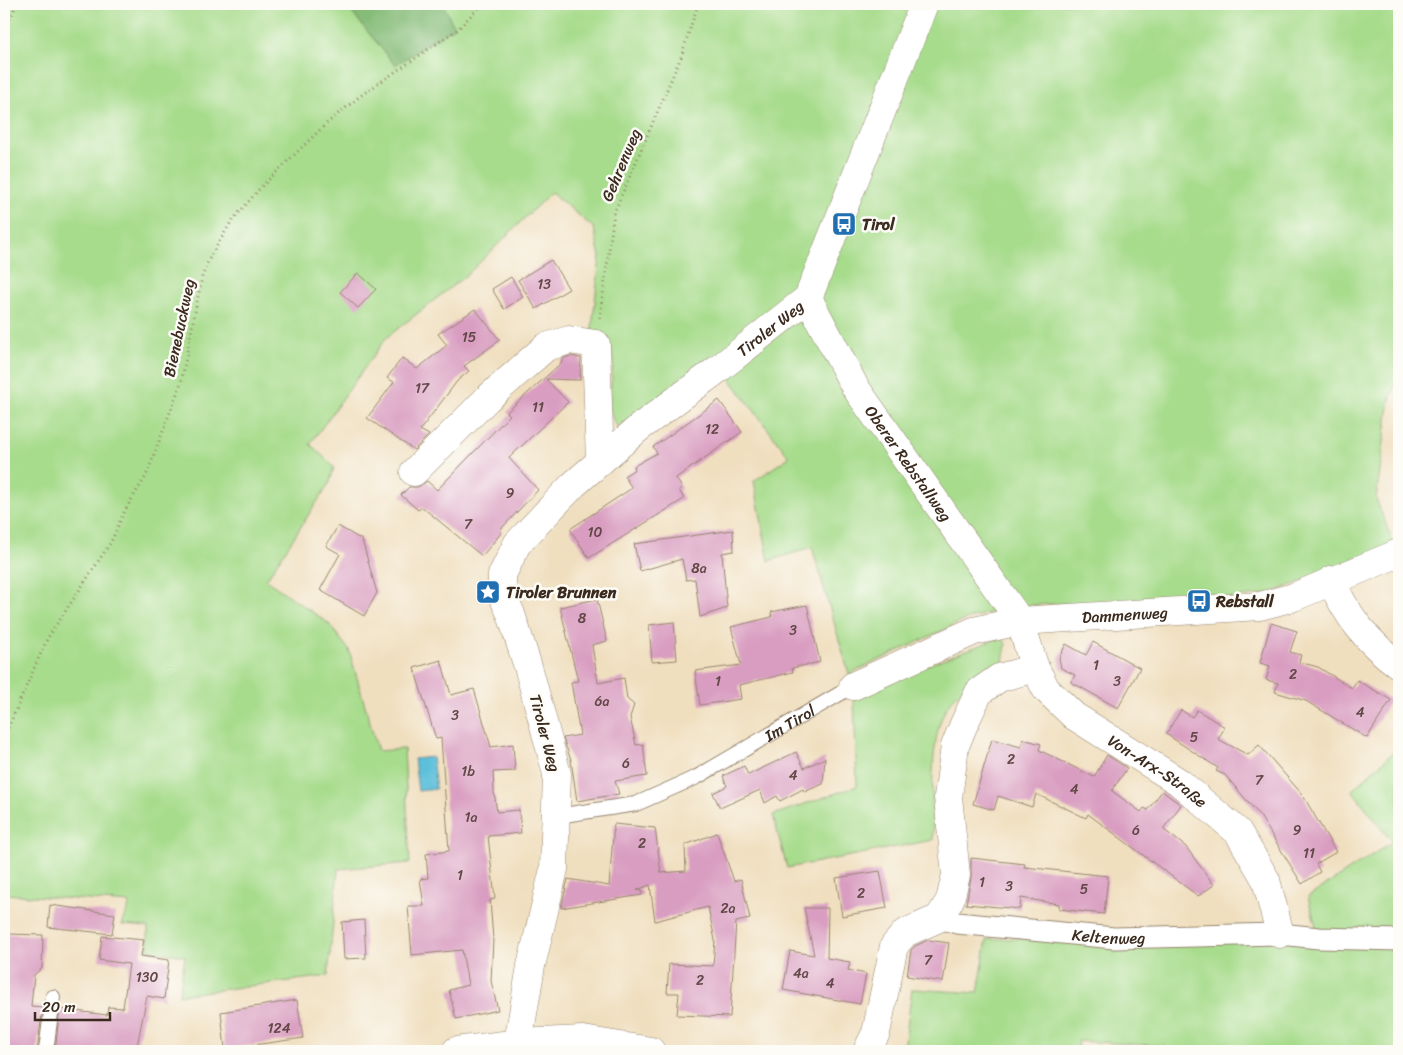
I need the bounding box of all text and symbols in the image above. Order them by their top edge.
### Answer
street label: Gehrenweg [593,124,649,206]
place label: Tirol [862,210,896,239]
bus stop icon: Tirol [831,211,857,237]
house number: 13 [537,272,551,297]
street label: Bienebuckweg [154,276,204,380]
street label: Tiroler Weg [730,292,810,364]
house number: 15 [462,325,477,350]
house number: 17 [415,376,430,401]
house number: 11 [532,395,544,420]
street label: Oberer Rebstallweg [857,399,960,528]
house number: 12 [705,417,719,442]
house number: 9 [506,481,515,506]
house number: 7 [464,512,473,537]
house number: 10 [588,520,603,545]
house number: 8a [691,556,707,581]
place label: Tiroler Brunnen [506,578,617,607]
place icon: Tiroler Brunnen [475,579,501,605]
place label: Rebstall [1215,587,1275,616]
bus stop icon: Rebstall [1186,588,1212,614]
street label: Dammenweg [1081,597,1169,632]
house number: 8 [578,606,587,631]
house number: 3 [789,618,797,643]
house number: 1 [1093,653,1099,678]
house number: 2 [1289,662,1297,687]
house number: 1 [715,669,721,694]
house number: 3 [1113,669,1121,694]
house number: 6a [595,689,609,714]
street label: Tiroler Weg [521,691,569,775]
street label: Im Tirol [758,696,821,750]
house number: 4 [1356,700,1365,725]
house number: 3 [451,703,459,728]
house number: 5 [1190,725,1199,750]
street label: Von-Arx-Straße [1102,726,1214,815]
house number: 2 [1007,747,1015,772]
house number: 6 [622,751,630,776]
house number: 1b [461,759,475,784]
house number: 4 [789,763,798,788]
house number: 7 [1255,768,1264,793]
house number: 4 [1070,777,1079,802]
house number: 1a [464,805,478,830]
house number: 6 [1132,818,1140,843]
house number: 9 [1293,818,1302,843]
house number: 2 [638,831,646,856]
house number: 11 [1303,841,1315,866]
house number: 1 [457,863,463,888]
house number: 1 [979,870,985,895]
house number: 3 [1005,874,1013,899]
house number: 5 [1080,877,1089,902]
house number: 2 [857,881,865,906]
house number: 2a [720,896,736,921]
street label: Keltenweg [1071,920,1146,953]
house number: 7 [924,948,933,973]
house number: 4a [793,961,809,986]
house number: 130 [136,965,158,990]
house number: 2 [696,968,704,993]
house number: 4 [826,971,835,996]
scale bar [35,990,110,1022]
text: 20 m [42,994,76,1020]
house number: 124 [268,1016,291,1041]

